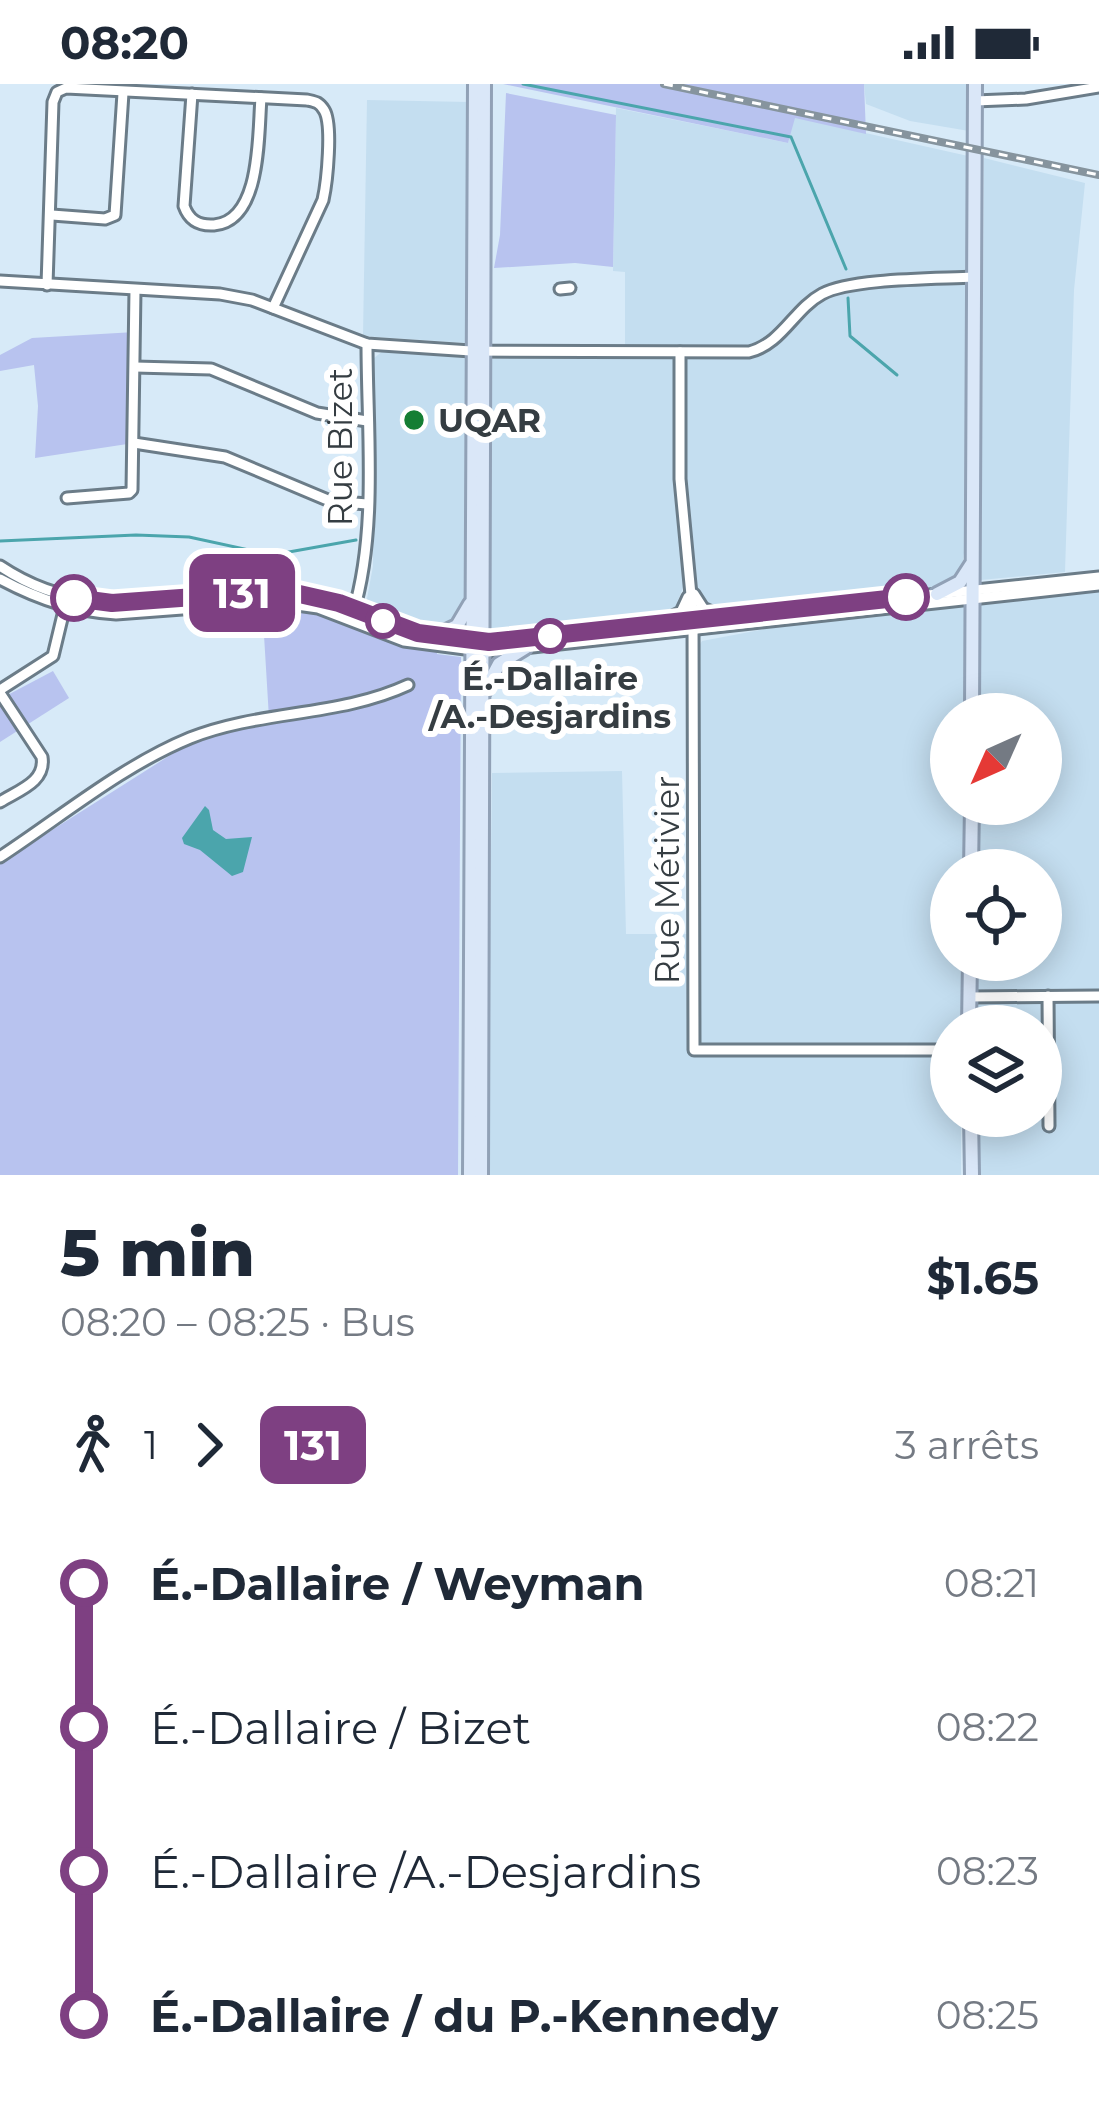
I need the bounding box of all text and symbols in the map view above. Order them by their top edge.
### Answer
text: 08:20 [60,15,189,70]
street label: Rue Bizet [320,368,360,526]
place label: UQAR [438,400,541,440]
marker: UQAR [401,407,427,433]
line badge: 131 [173,554,311,632]
text: 131 [213,567,271,619]
unlabelled marker [884,575,928,619]
unlabelled marker [52,576,96,620]
unlabelled marker [367,605,399,637]
marker: É.-Dallaire /A.-Desjardins [534,620,566,652]
place label: É.-Dallaire /A.-Desjardins [427,658,671,736]
north arrow [930,693,1062,825]
map controls [930,693,1062,1137]
street label: Rue Métivier [647,776,687,984]
button: locate [930,849,1062,981]
button: layers [930,1005,1062,1137]
text: 5 min [60,1212,255,1293]
text: $1.65 [926,1250,1039,1305]
text: 08:20 – 08:25 · Bus [60,1298,415,1346]
icon: walk [60,1412,126,1478]
icon: forward [176,1412,242,1478]
text: 131 [284,1419,342,1471]
text: 1 [144,1421,158,1469]
text: 3 arrêts [895,1421,1039,1469]
text: É.-Dallaire / Weyman [150,1556,645,1611]
text: 08:21 [944,1559,1039,1607]
text: É.-Dallaire / Bizet [150,1700,531,1755]
text: 08:22 [936,1703,1039,1751]
text: É.-Dallaire /A.-Desjardins [150,1844,701,1899]
text: 08:23 [936,1847,1039,1895]
text: É.-Dallaire / du P.-Kennedy [150,1988,778,2043]
text: 08:25 [936,1991,1039,2039]

